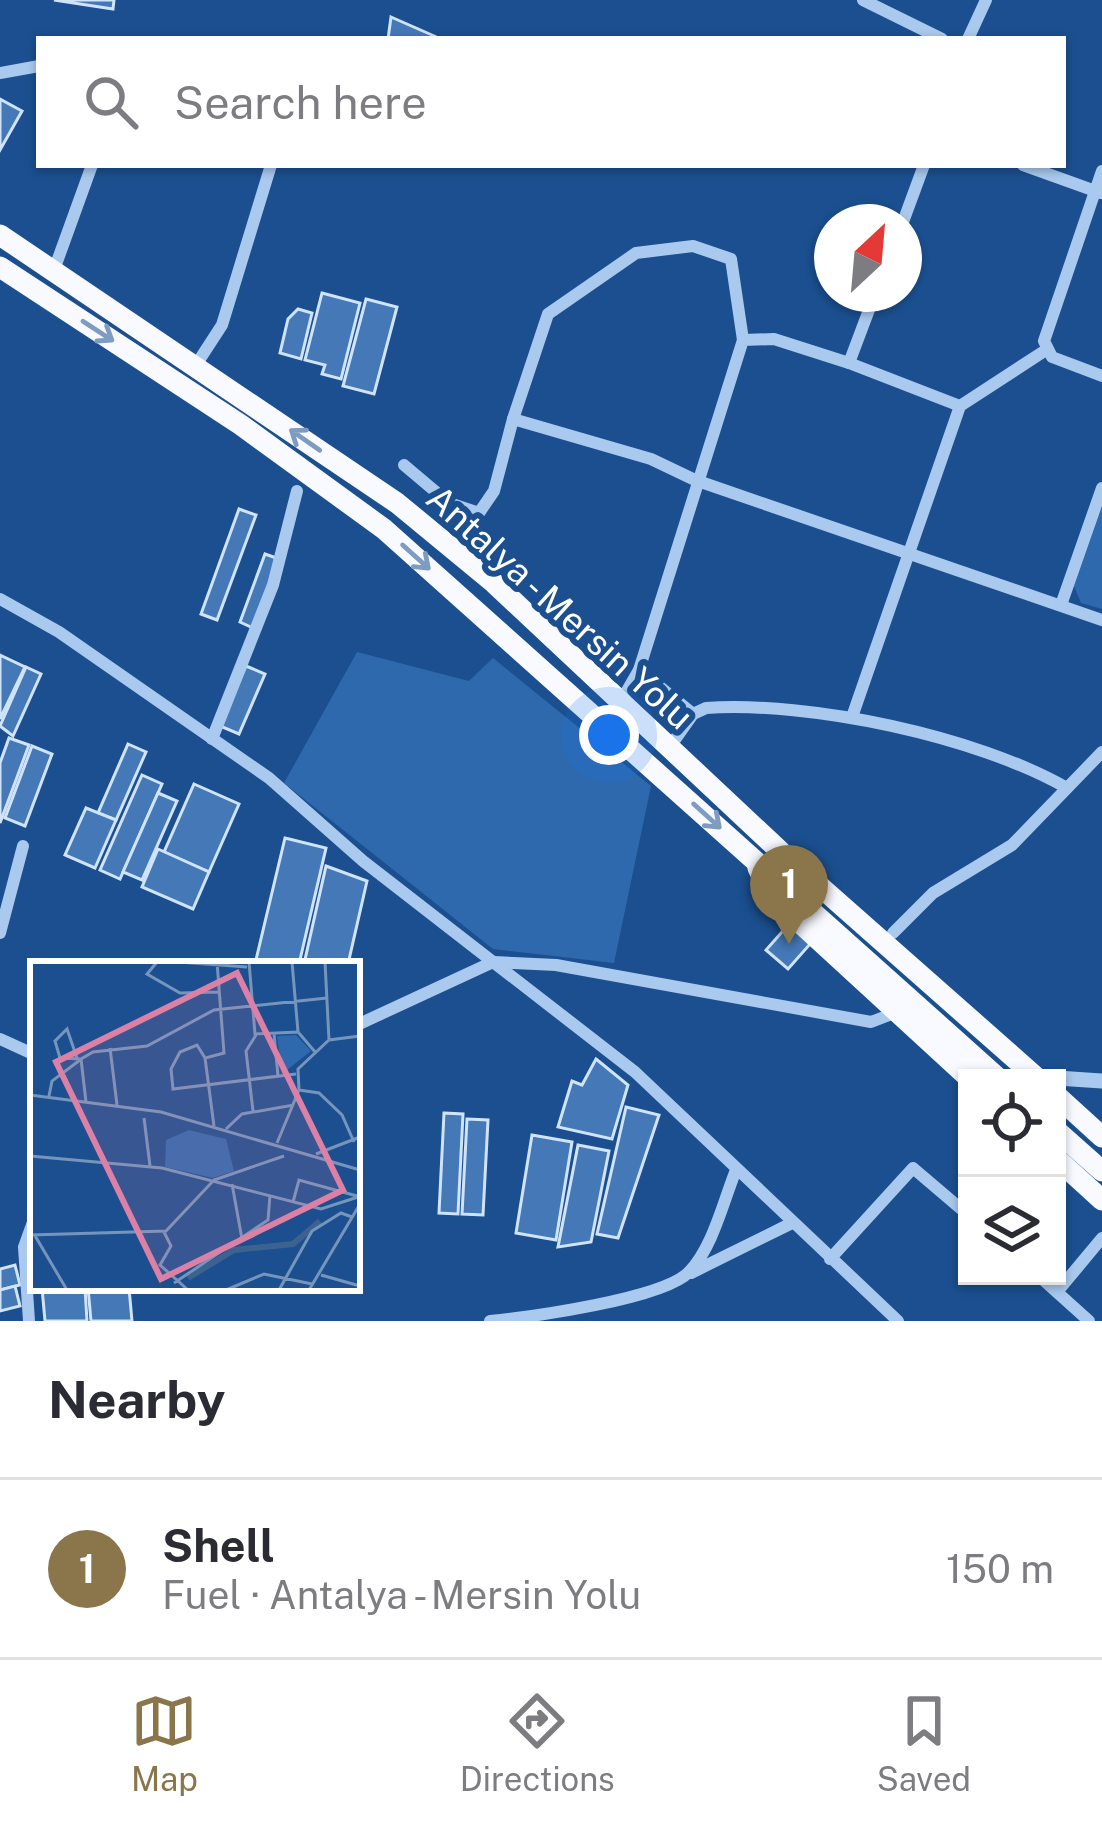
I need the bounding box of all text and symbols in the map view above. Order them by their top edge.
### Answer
search box [36,36,1066,168]
icon: search [78,69,144,135]
text: Search here [174,76,427,129]
north arrow [814,204,922,312]
one-way arrow [80,319,114,344]
one-way arrow [289,428,322,453]
street label: Antalya - Mersin Yolu [418,476,702,738]
one-way arrow [400,543,430,570]
your location [579,705,639,765]
one-way arrow [691,802,722,829]
pin: 1 [750,845,828,944]
inset map [30,961,360,1291]
map controls [958,1069,1066,1285]
button: locate [958,1069,1066,1177]
button: layers [958,1177,1066,1285]
text: Nearby [48,1370,225,1429]
text: Shell [162,1519,275,1572]
text: 1 [79,1546,95,1592]
text: 150 m [946,1546,1054,1592]
text: Fuel · Antalya - Mersin Yolu [162,1572,641,1618]
tab: Map [131,1688,198,1798]
tab: Directions [460,1688,615,1798]
tab: Saved [877,1688,971,1798]

